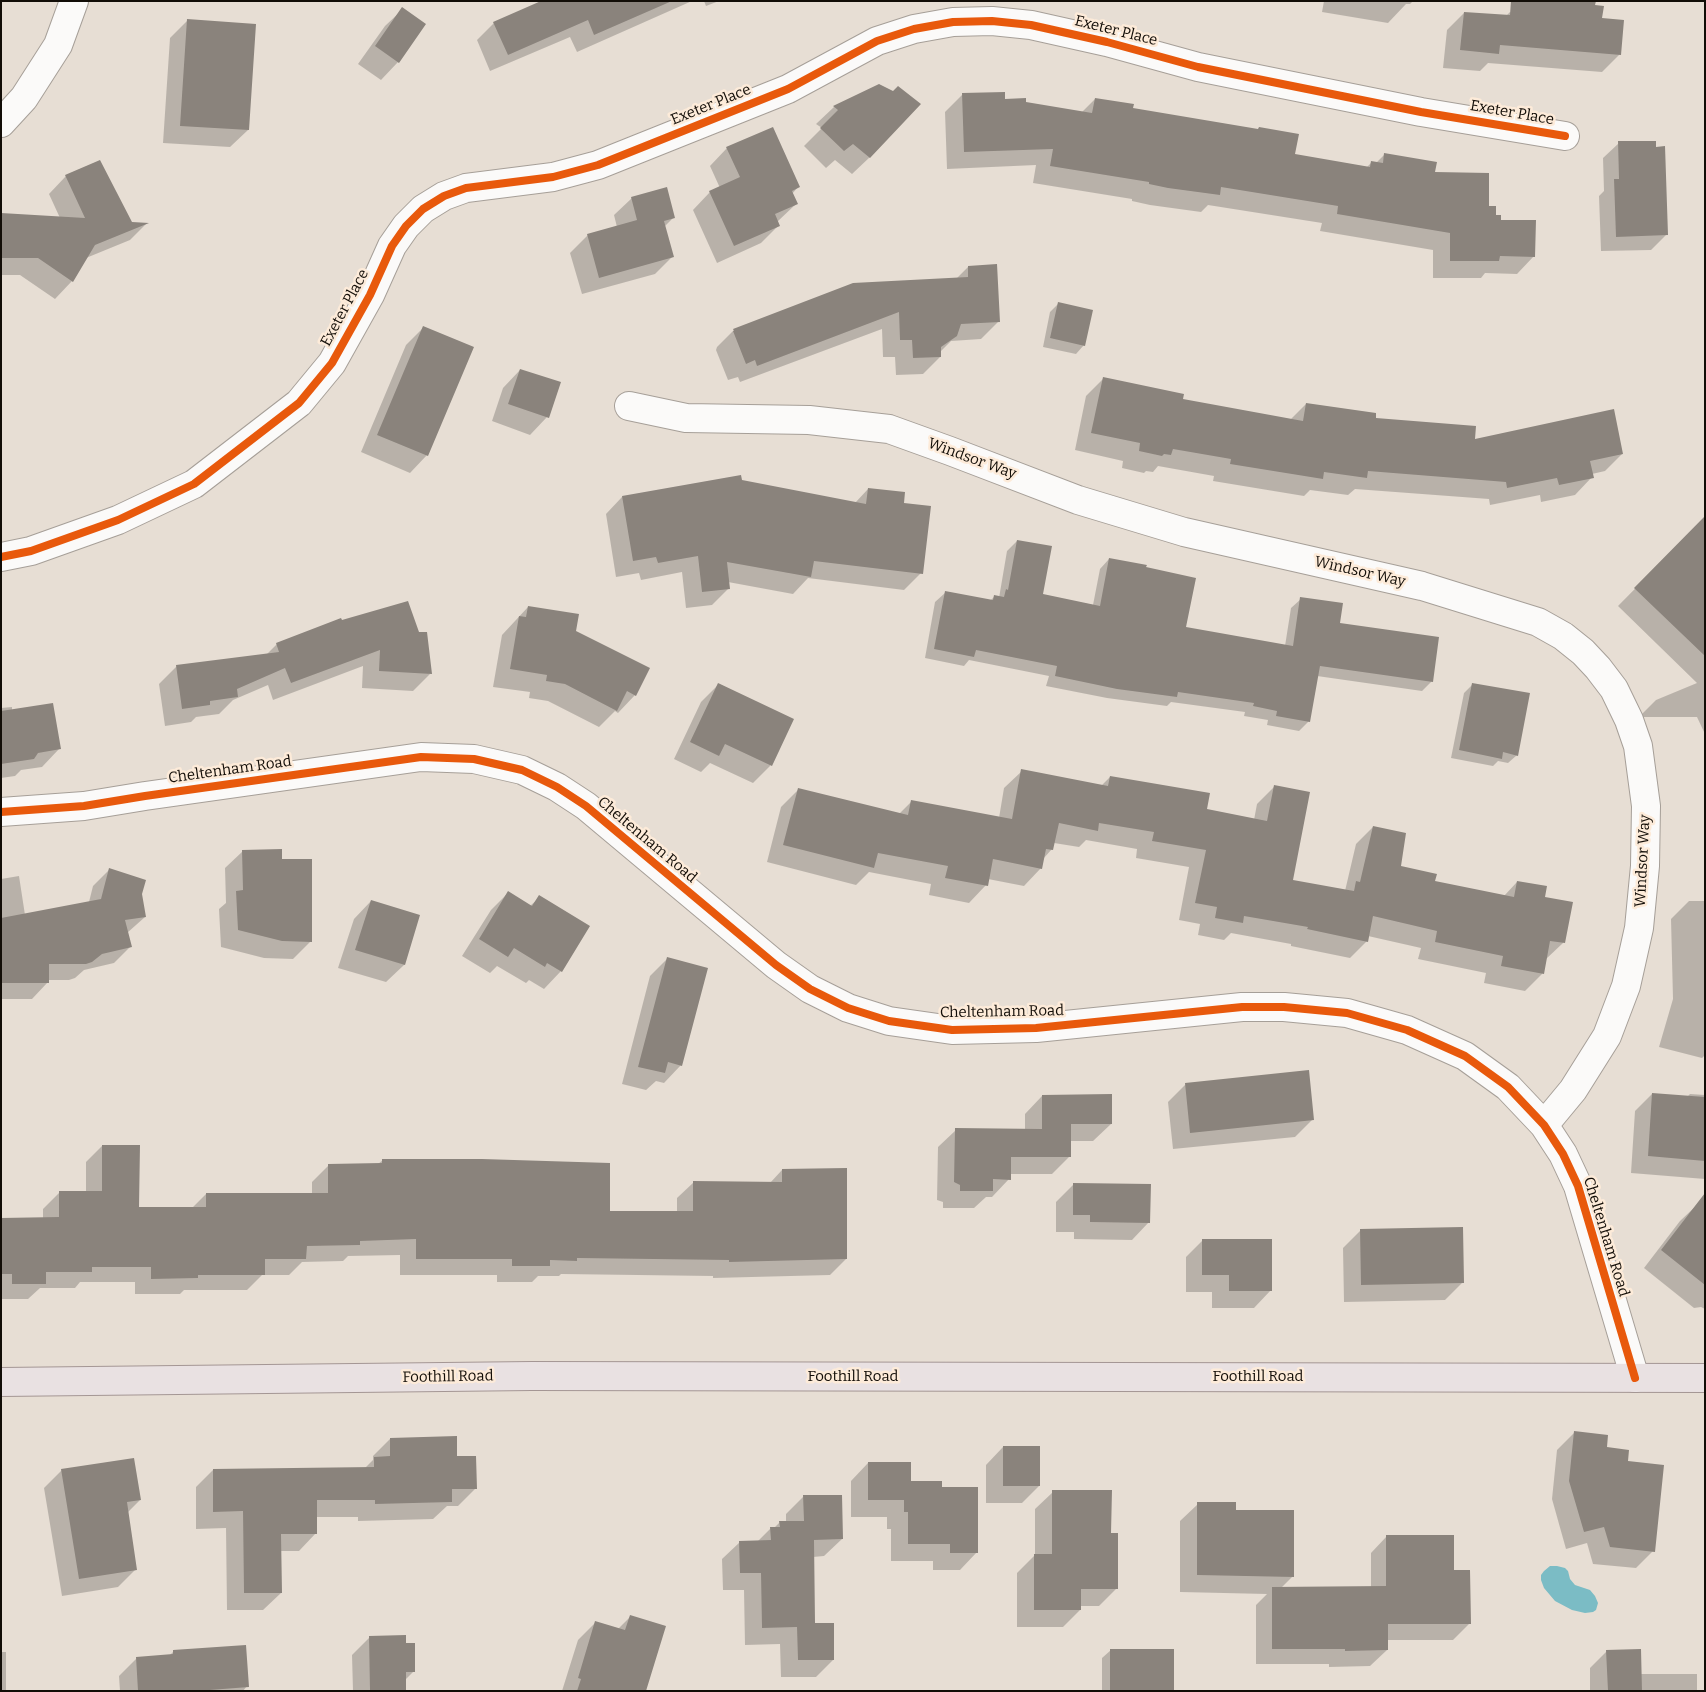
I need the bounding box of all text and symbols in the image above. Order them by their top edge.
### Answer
street label: Exeter Place [1073,12,1159,50]
street label: Exeter Place [668,81,754,129]
street label: Exeter Place [1469,97,1555,129]
street label: Exeter Place [317,266,373,350]
street label: Windsor Way [925,435,1019,483]
street label: Windsor Way [1313,553,1407,591]
street label: Cheltenham Road [167,752,293,788]
street label: Cheltenham Road [594,793,700,887]
street label: Windsor Way [1632,814,1654,908]
street label: Cheltenham Road [940,1002,1064,1022]
street label: Cheltenham Road [1579,1175,1633,1299]
street label: Foothill Road [402,1367,494,1387]
street label: Foothill Road [808,1368,898,1386]
street label: Foothill Road [1213,1368,1303,1386]

